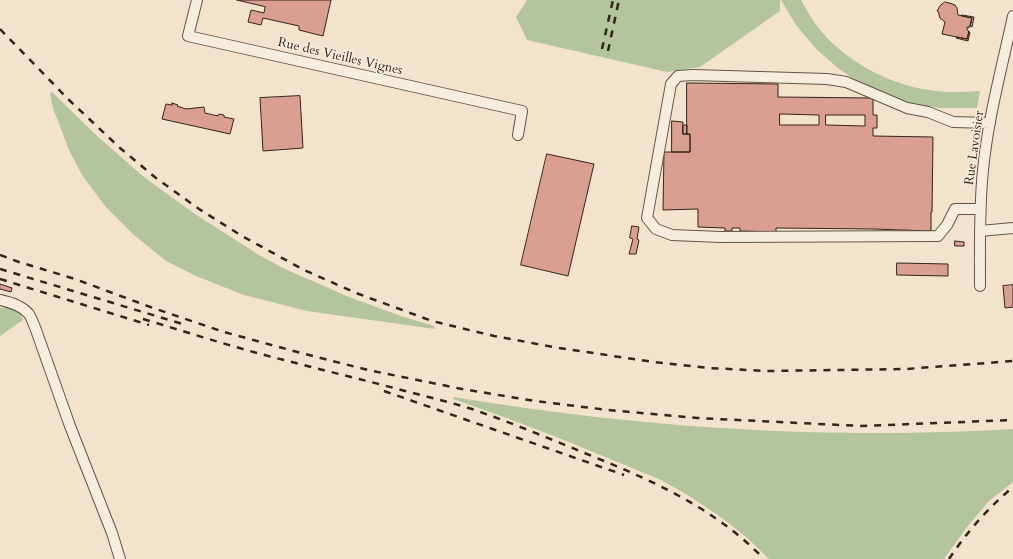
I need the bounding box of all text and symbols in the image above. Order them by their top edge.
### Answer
street label: Rue des Vieilles Vignes [276,35,404,79]
street label: Rue Lavoisier [962,110,988,186]

